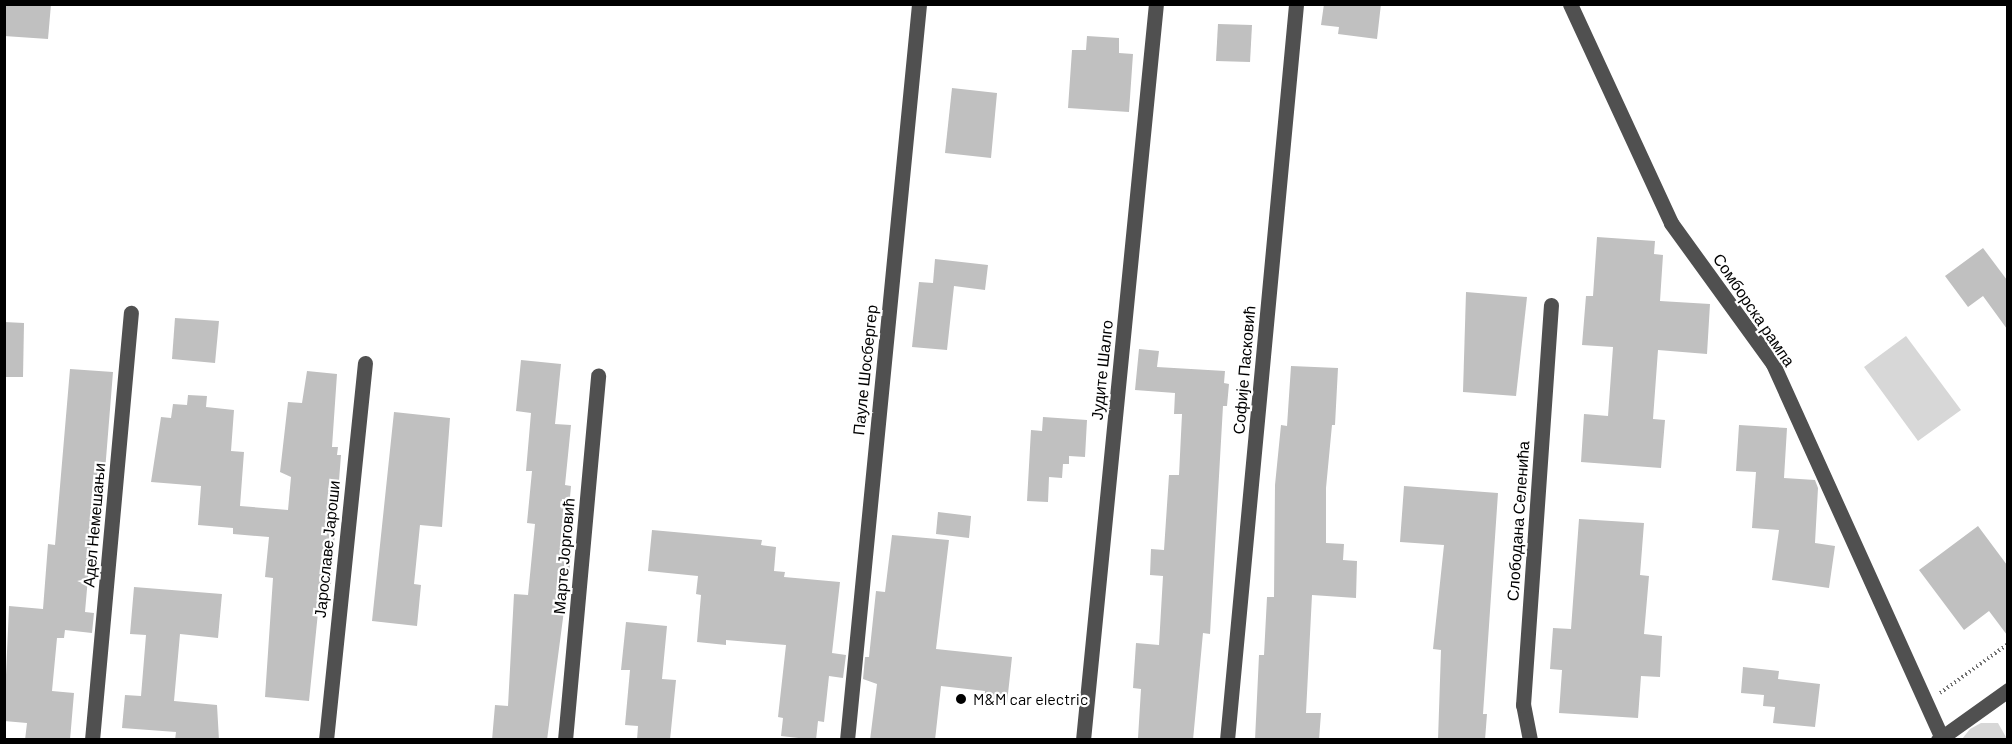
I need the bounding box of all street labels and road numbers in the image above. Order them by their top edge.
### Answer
street label: Сомборска рампа [1709,250,1799,370]
street label: Пауле Шосбергер [849,304,881,436]
street label: Софије Пасковић [1229,305,1259,435]
street label: Јудите Шалго [1087,319,1117,421]
street label: Слободана Селенића [1503,440,1533,602]
street label: Адел Немешањи [79,462,109,588]
street label: Јарославе Јароши [310,479,344,619]
street label: Марте Јорговић [549,497,579,615]

